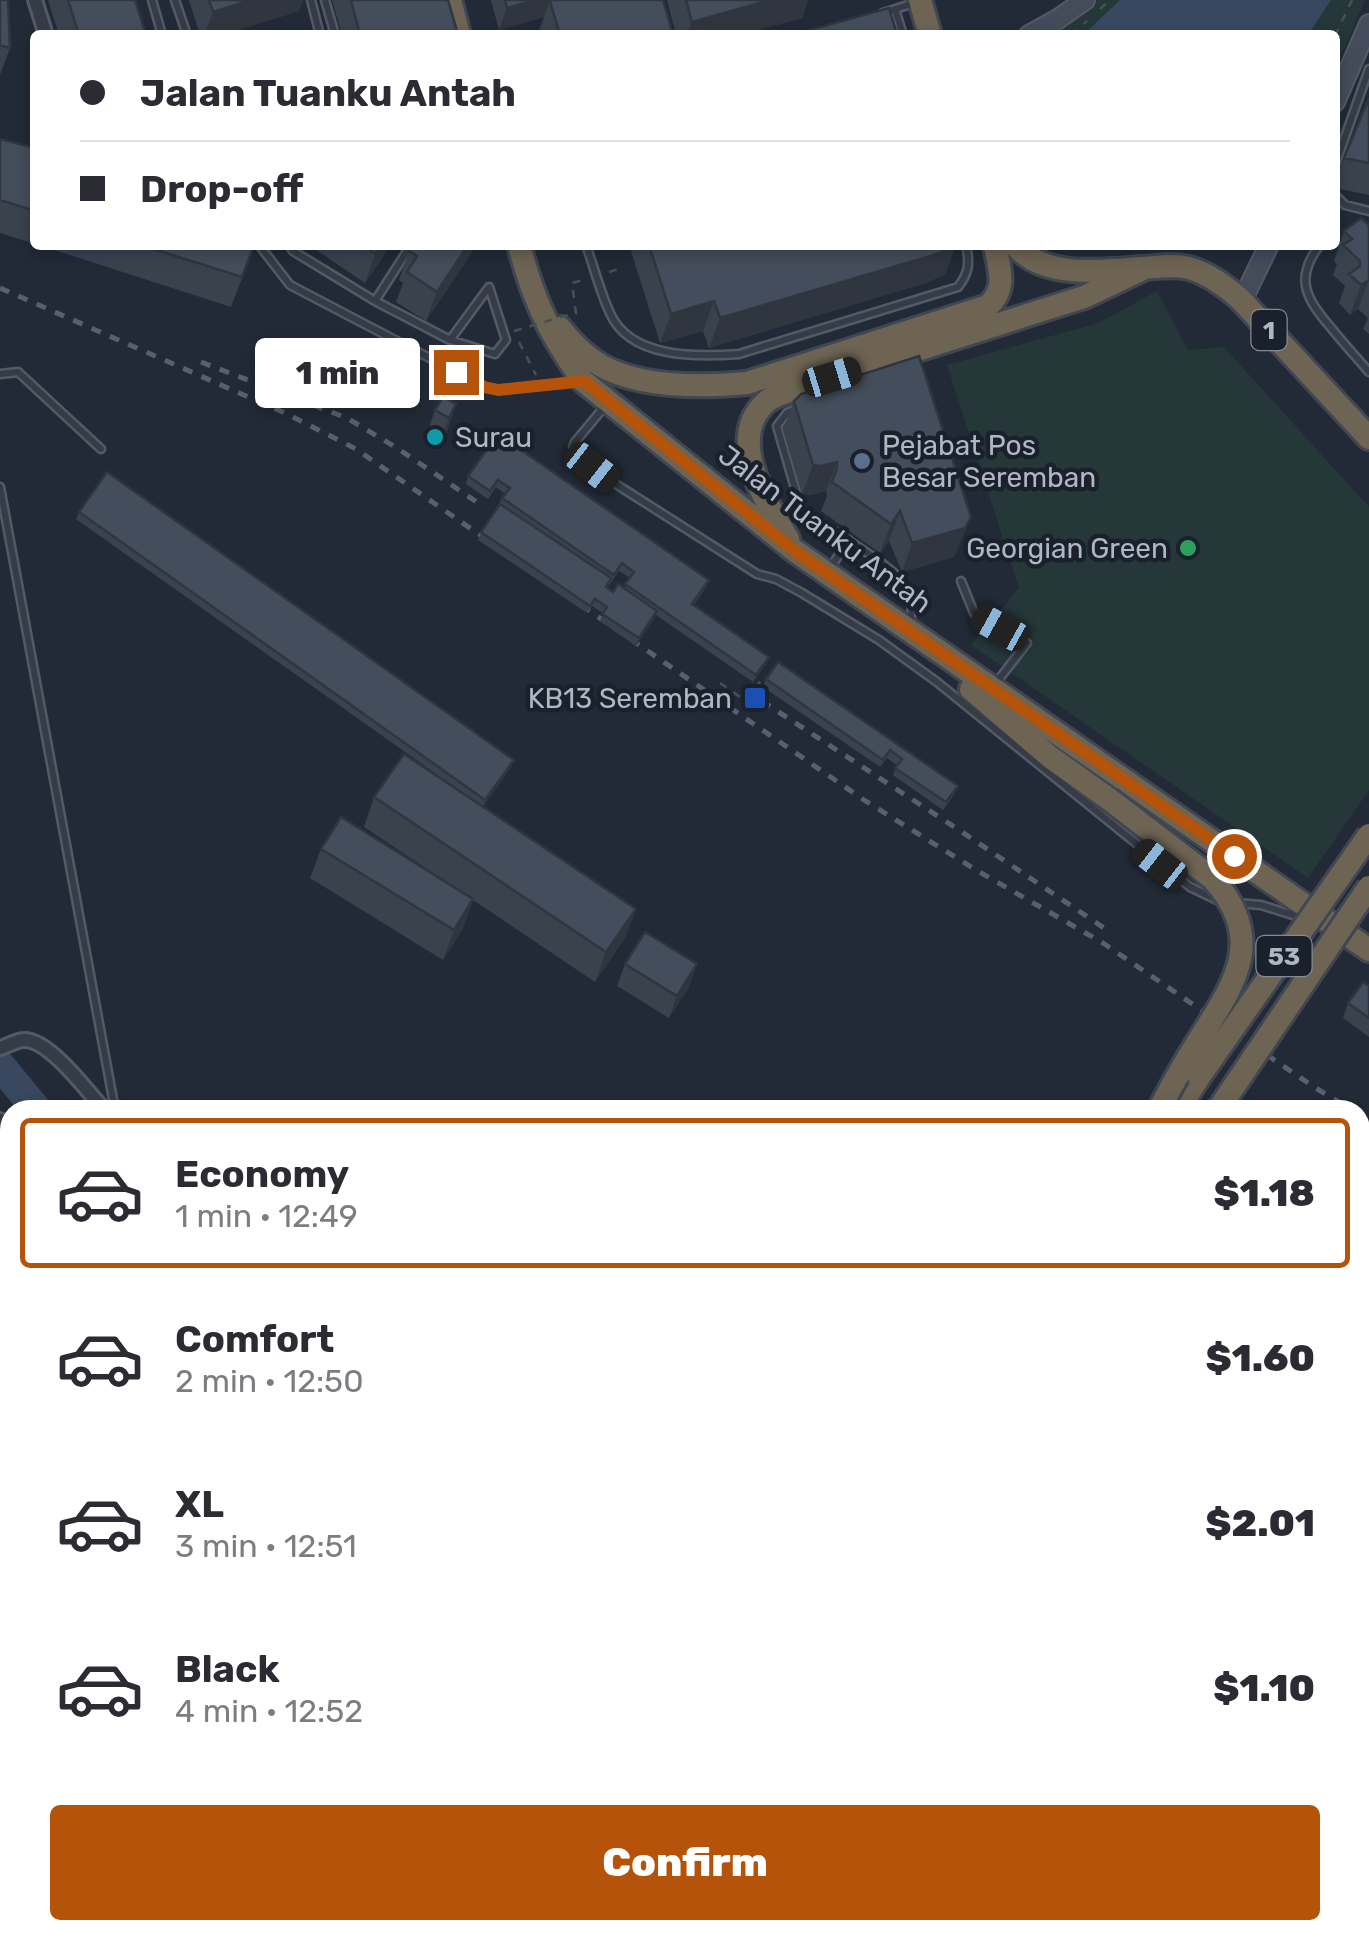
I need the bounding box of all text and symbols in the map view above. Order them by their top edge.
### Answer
text: Jalan Tuanku Antah [140,70,516,116]
text: Drop-off [140,166,303,212]
road number: 1 [1252,310,1286,350]
callout: 1 min [256,337,421,407]
route end [434,350,479,395]
text: 1 min [296,354,379,392]
car [799,354,865,400]
place label: Surau [455,421,532,454]
marker: Surau [424,426,446,448]
place label: Pejabat Pos Besar Seremban [882,429,1096,494]
car [559,437,625,497]
street label: Jalan Tuanku Antah [712,438,938,620]
marker: Pejabat Pos Besar Seremban [851,450,873,472]
place label: Georgian Green [966,532,1168,565]
marker: Georgian Green [1177,537,1199,559]
car [966,600,1034,656]
place label: KB13 Seremban [528,682,732,715]
marker: KB13 Seremban [742,685,768,711]
car [1127,834,1193,894]
route start [1212,834,1257,879]
road number: 53 [1256,936,1312,976]
icon: car [55,1148,145,1238]
text: Economy [175,1151,349,1197]
text: $1.18 [1213,1170,1315,1216]
text: 1 min · 12:49 [175,1197,358,1235]
icon: car [55,1313,145,1403]
text: Comfort [175,1316,334,1362]
text: $1.60 [1206,1335,1315,1381]
text: 2 min · 12:50 [175,1362,363,1400]
icon: car [55,1478,145,1568]
text: XL [175,1481,224,1527]
text: $2.01 [1205,1500,1315,1546]
text: 3 min · 12:51 [175,1527,357,1565]
icon: car [55,1643,145,1733]
text: Black [175,1646,280,1692]
text: $1.10 [1213,1665,1315,1711]
text: 4 min · 12:52 [175,1692,363,1730]
button: Confirm [50,1805,1320,1920]

